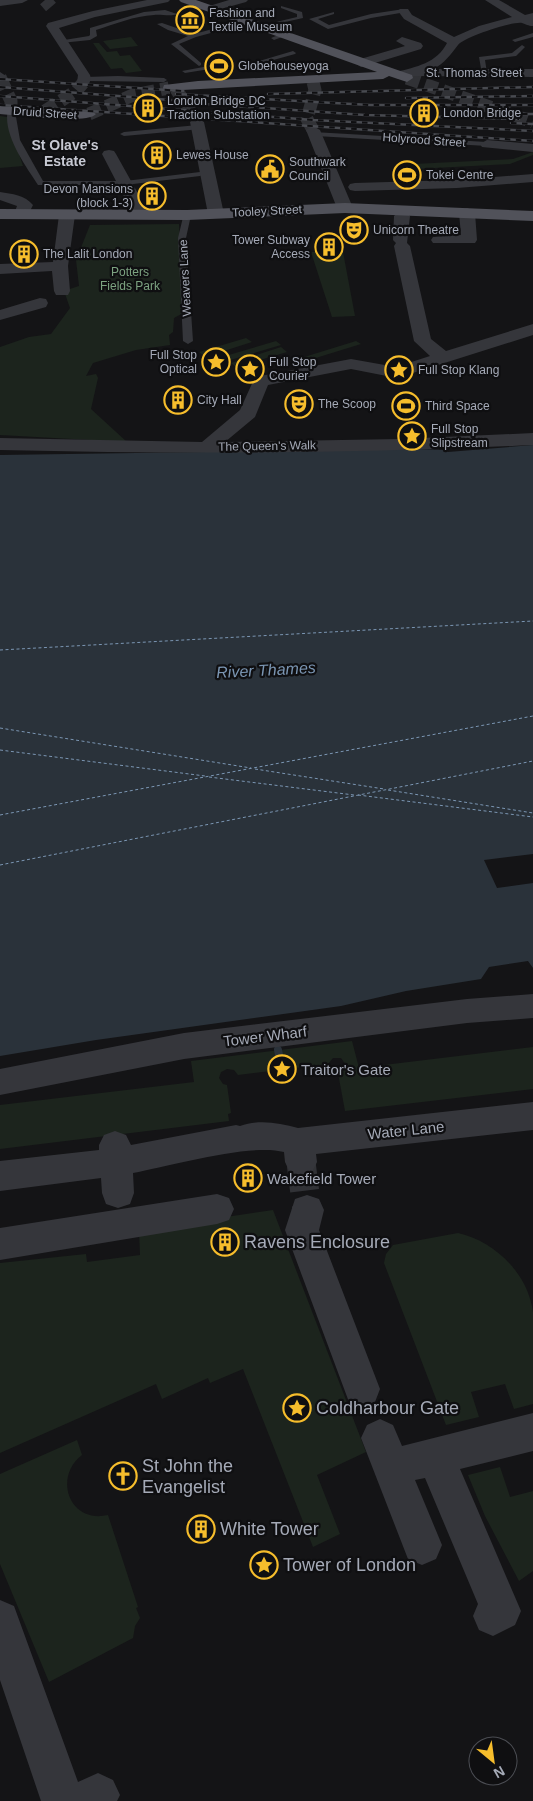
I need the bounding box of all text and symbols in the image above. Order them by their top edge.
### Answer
museum icon: Fashion and Textile Museum [175,5,205,35]
place label: Fashion and Textile Museum [209,6,292,34]
sports icon: Globehouseyoga [204,51,234,81]
place label: Globehouseyoga [238,59,329,73]
street label: St. Thomas Street [426,66,523,80]
building icon: London Bridge DC Traction Substation [133,93,163,123]
place label: London Bridge DC Traction Substation [167,94,270,122]
building icon: London Bridge [409,98,439,128]
street label: Druid Street [13,104,78,122]
place label: London Bridge [443,106,521,120]
street label: Holyrood Street [382,130,467,150]
district label: St Olave's Estate [31,137,99,169]
building icon: Lewes House [142,140,172,170]
place label: Lewes House [176,148,249,162]
public building icon: Southwark Council [255,154,285,184]
place label: Southwark Council [289,155,347,183]
sports icon: Tokei Centre [392,160,422,190]
place label: Tokei Centre [426,168,494,182]
building icon: Devon Mansions (block 1-3) [137,181,167,211]
place label: Devon Mansions (block 1-3) [44,182,133,210]
street label: Tooley Street [232,202,303,220]
theatre icon: Unicorn Theatre [339,215,369,245]
place label: Unicorn Theatre [373,223,459,237]
building icon: Tower Subway Access [314,232,344,262]
place label: Tower Subway Access [232,233,310,261]
building icon: The Lalit London [9,239,39,269]
street label: Weavers Lane [176,239,194,317]
place label: The Lalit London [43,247,132,261]
park label: Potters Fields Park [100,265,161,293]
place icon: Full Stop Optical [201,347,231,377]
place label: Full Stop Optical [150,348,197,376]
place icon: Full Stop Courier [235,354,265,384]
place label: Full Stop Courier [269,355,317,383]
place icon: Full Stop Klang [384,355,414,385]
place label: Full Stop Klang [418,363,499,377]
building icon: City Hall [163,385,193,415]
theatre icon: The Scoop [284,389,314,419]
sports icon: Third Space [391,391,421,421]
place label: City Hall [197,393,242,407]
place label: The Scoop [318,397,376,411]
place label: Third Space [425,399,490,413]
place icon: Full Stop Slipstream [397,421,427,451]
place label: Full Stop Slipstream [431,422,488,450]
street label: The Queen's Walk [218,438,317,454]
water label: River Thames [216,659,316,681]
street label: Tower Wharf [222,1022,309,1050]
place icon: Traitor's Gate [267,1054,297,1084]
place label: Traitor's Gate [301,1061,391,1078]
street label: Water Lane [367,1118,445,1142]
building icon: Wakefield Tower [233,1163,263,1193]
place label: Wakefield Tower [267,1170,376,1187]
building icon: Ravens Enclosure [210,1227,240,1257]
place label: Ravens Enclosure [244,1232,390,1252]
place icon: Coldharbour Gate [282,1393,312,1423]
place label: Coldharbour Gate [316,1398,459,1418]
place label: St John the Evangelist [142,1456,233,1497]
church icon: St John the Evangelist [108,1461,138,1491]
building icon: White Tower [186,1514,216,1544]
place label: White Tower [220,1519,319,1539]
place icon: Tower of London [249,1550,279,1580]
place label: Tower of London [283,1555,416,1575]
north arrow [468,1736,518,1786]
text: N [491,1763,508,1782]

